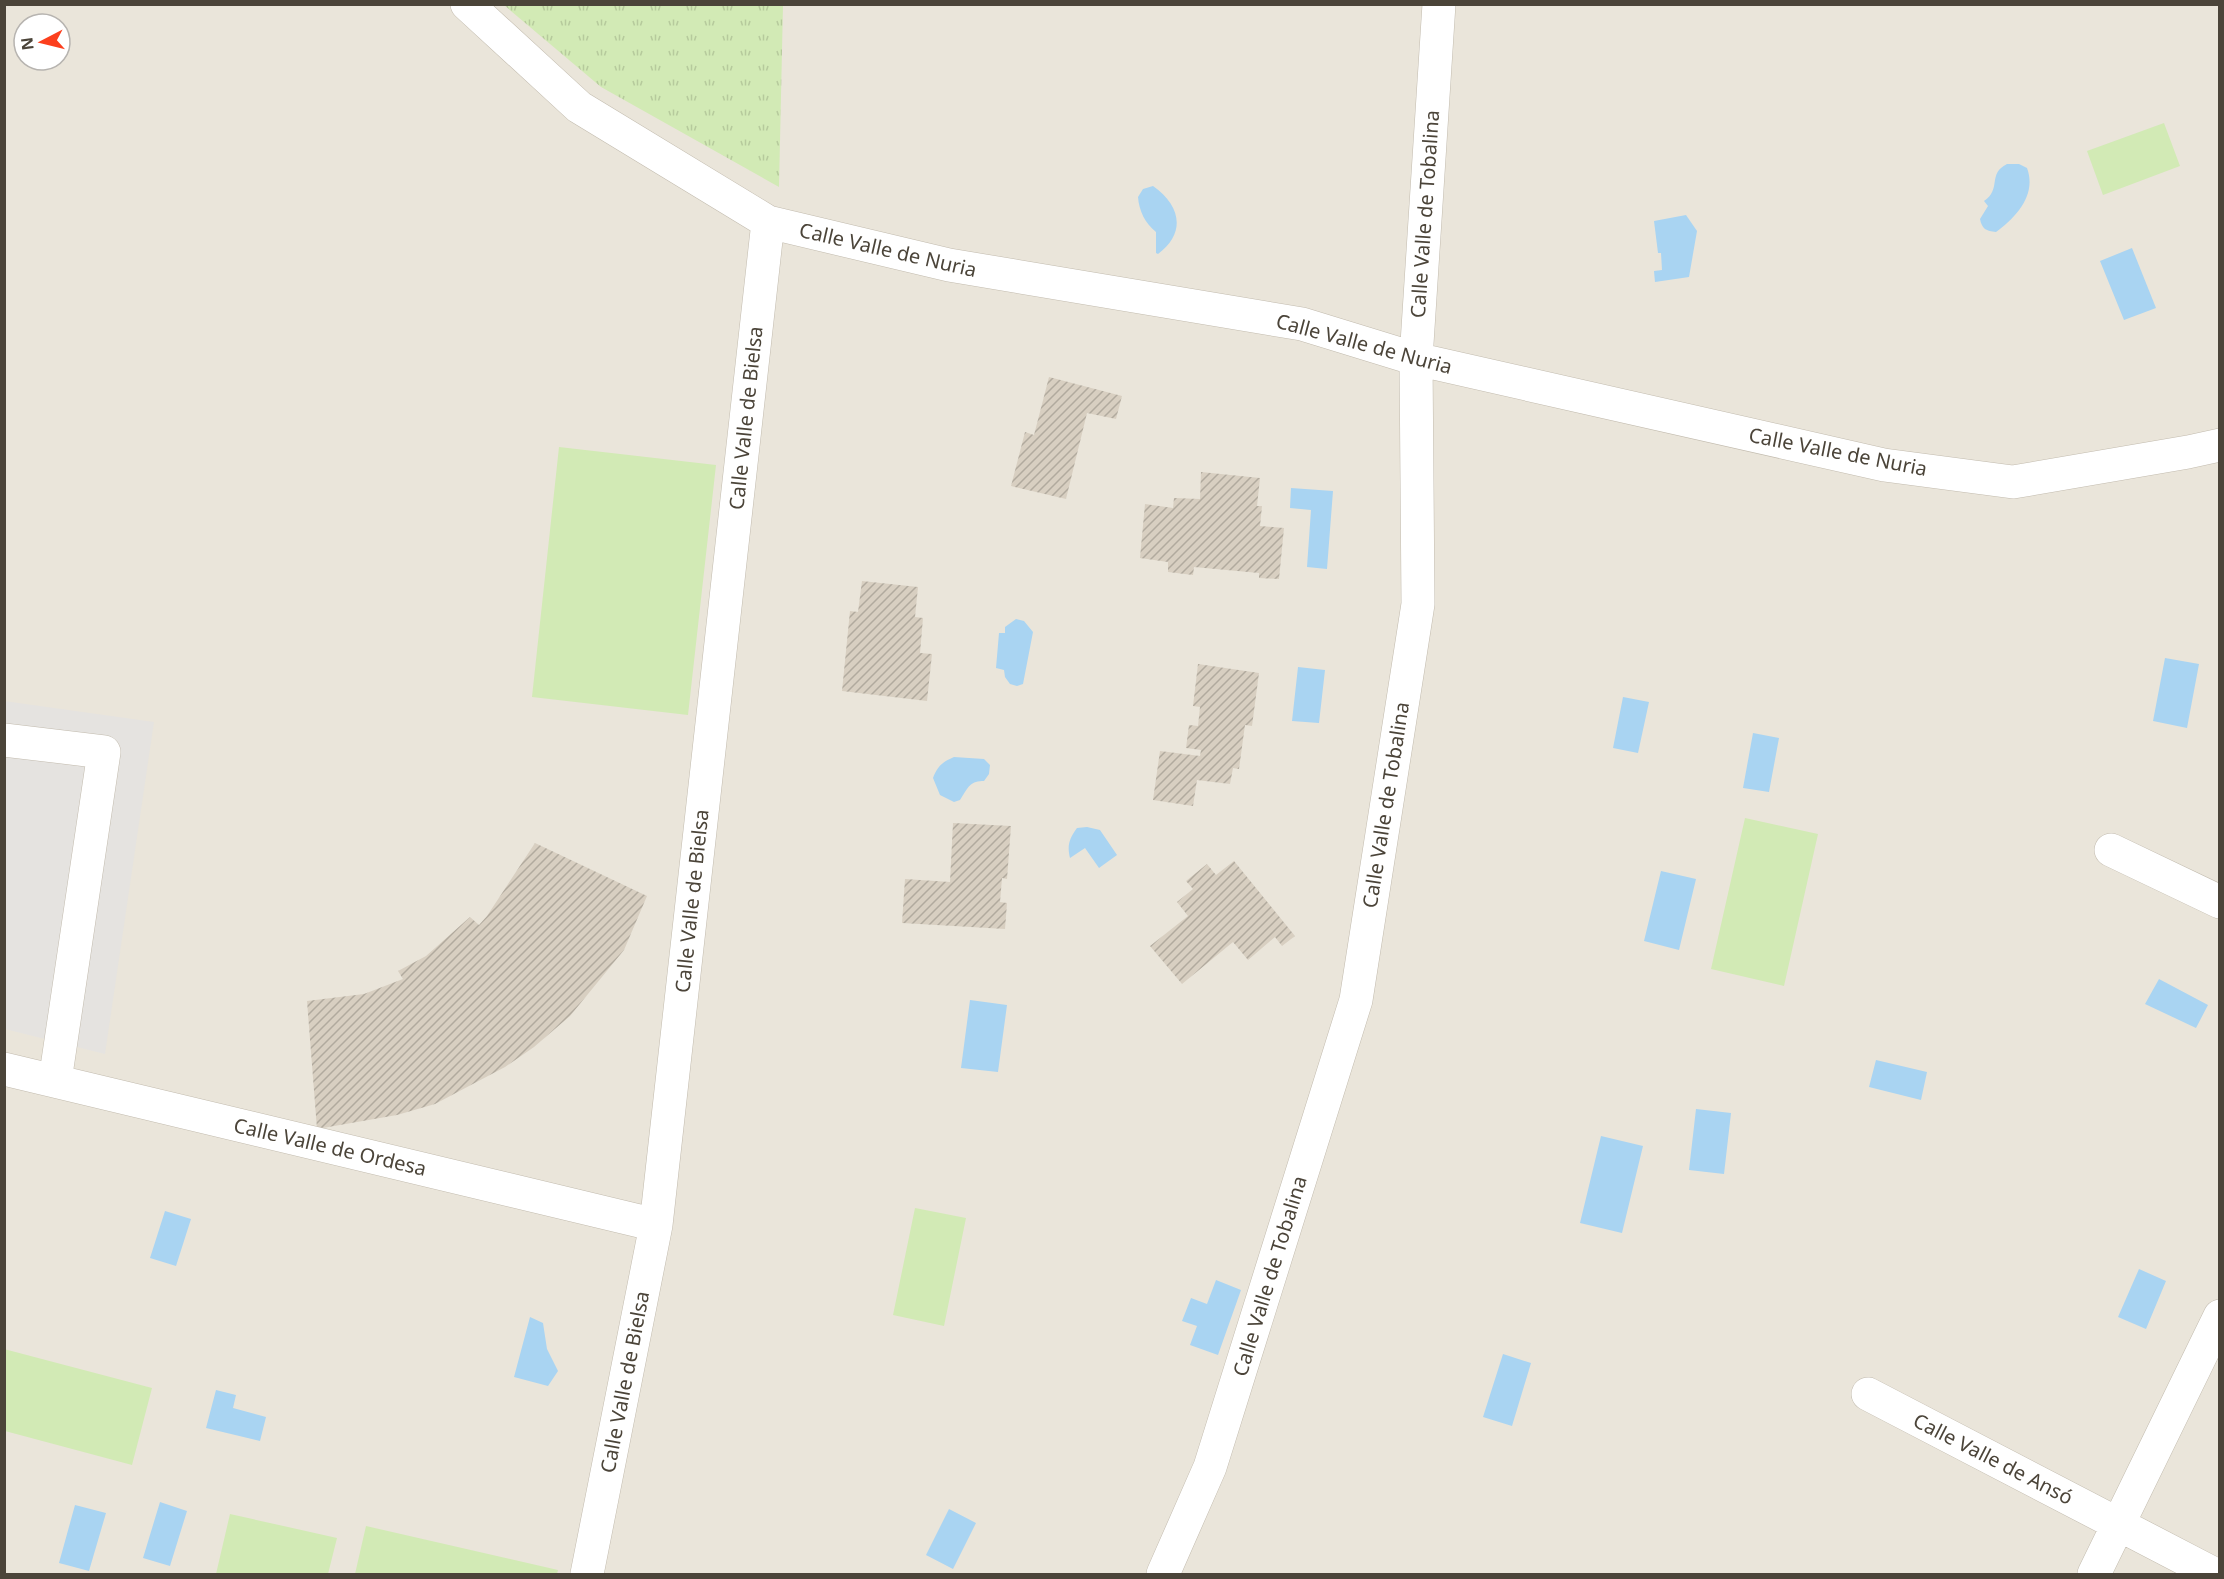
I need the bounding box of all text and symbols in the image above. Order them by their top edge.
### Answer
north arrow [12,12,72,72]
text: N [15,36,39,52]
street label: Calle Valle de Tobalina [1404,109,1445,319]
street label: Calle Valle de Nuria [797,216,979,283]
street label: Calle Valle de Nuria [1273,307,1455,380]
street label: Calle Valle de Bielsa [722,325,769,511]
street label: Calle Valle de Nuria [1747,421,1930,482]
street label: Calle Valle de Tobalina [1356,700,1415,910]
street label: Calle Valle de Bielsa [668,808,715,994]
street label: Calle Valle de Ordesa [231,1111,429,1182]
street label: Calle Valle de Tobalina [1226,1172,1313,1379]
street label: Calle Valle de Bielsa [594,1289,655,1475]
street label: Calle Valle de Ansó [1909,1407,2078,1511]

